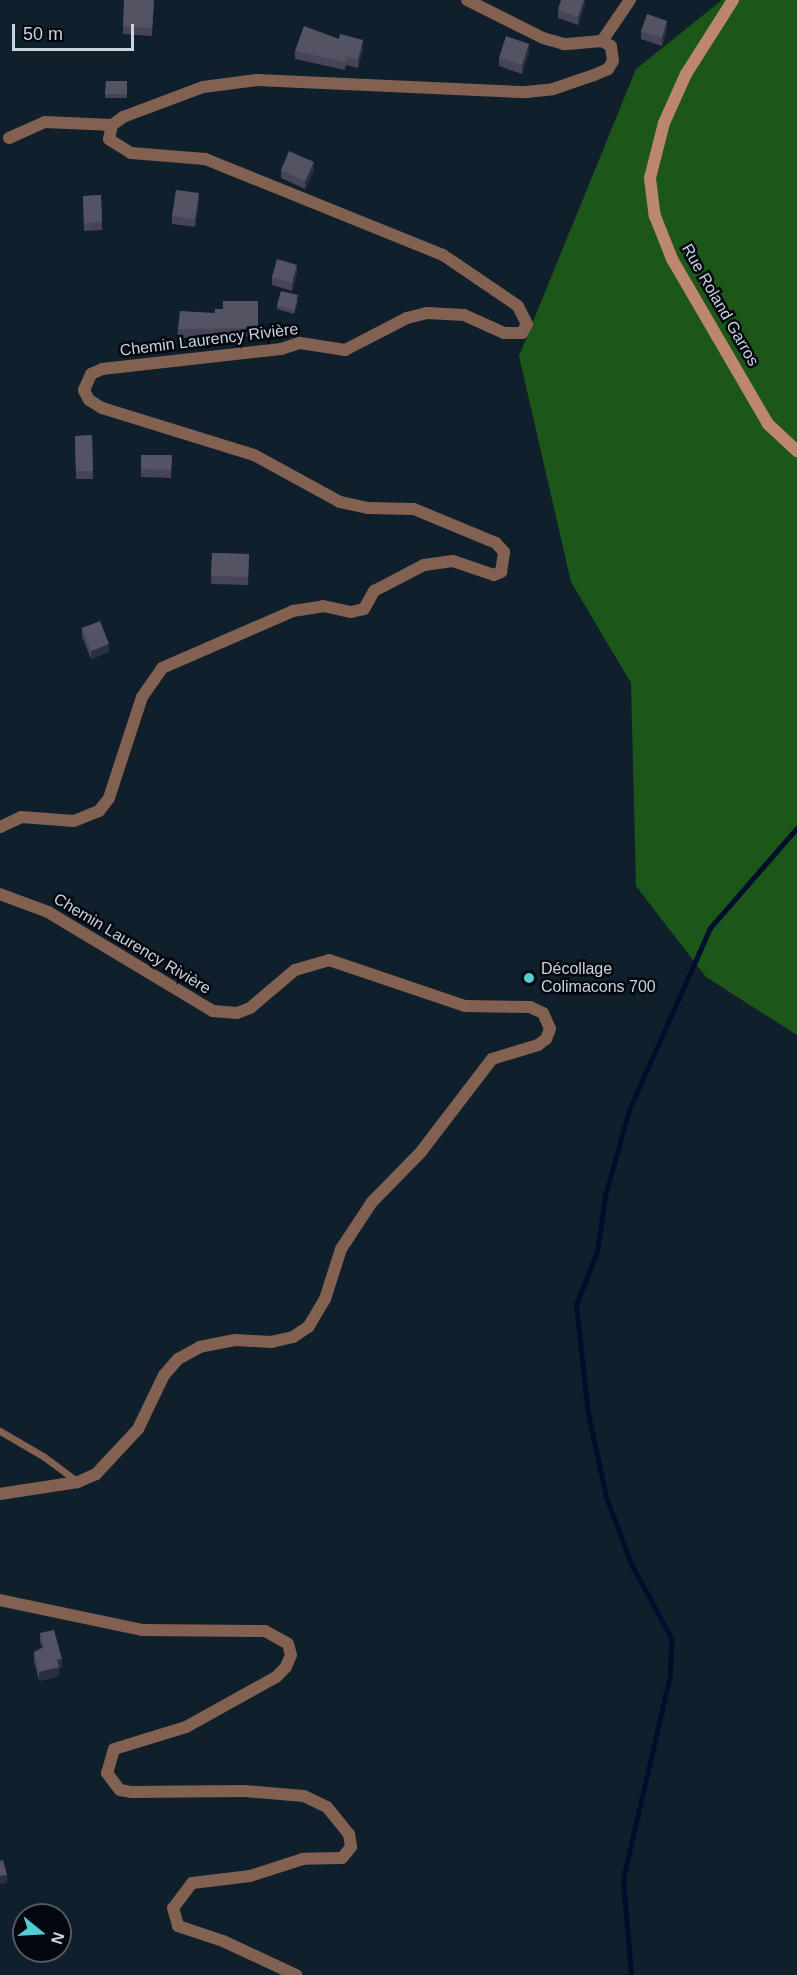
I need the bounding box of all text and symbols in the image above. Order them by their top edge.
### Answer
scale bar [15,12,136,50]
text: 50 m [23,24,63,44]
street label: Rue Roland Garros [677,241,763,369]
street label: Chemin Laurency Rivière [119,320,299,360]
street label: Chemin Laurency Rivière [50,890,214,998]
place label: Décollage Colimacons 700 [541,959,656,997]
marker: Décollage Colimacons 700 [522,971,536,985]
north arrow [12,1903,72,1963]
text: N [48,1930,68,1946]

